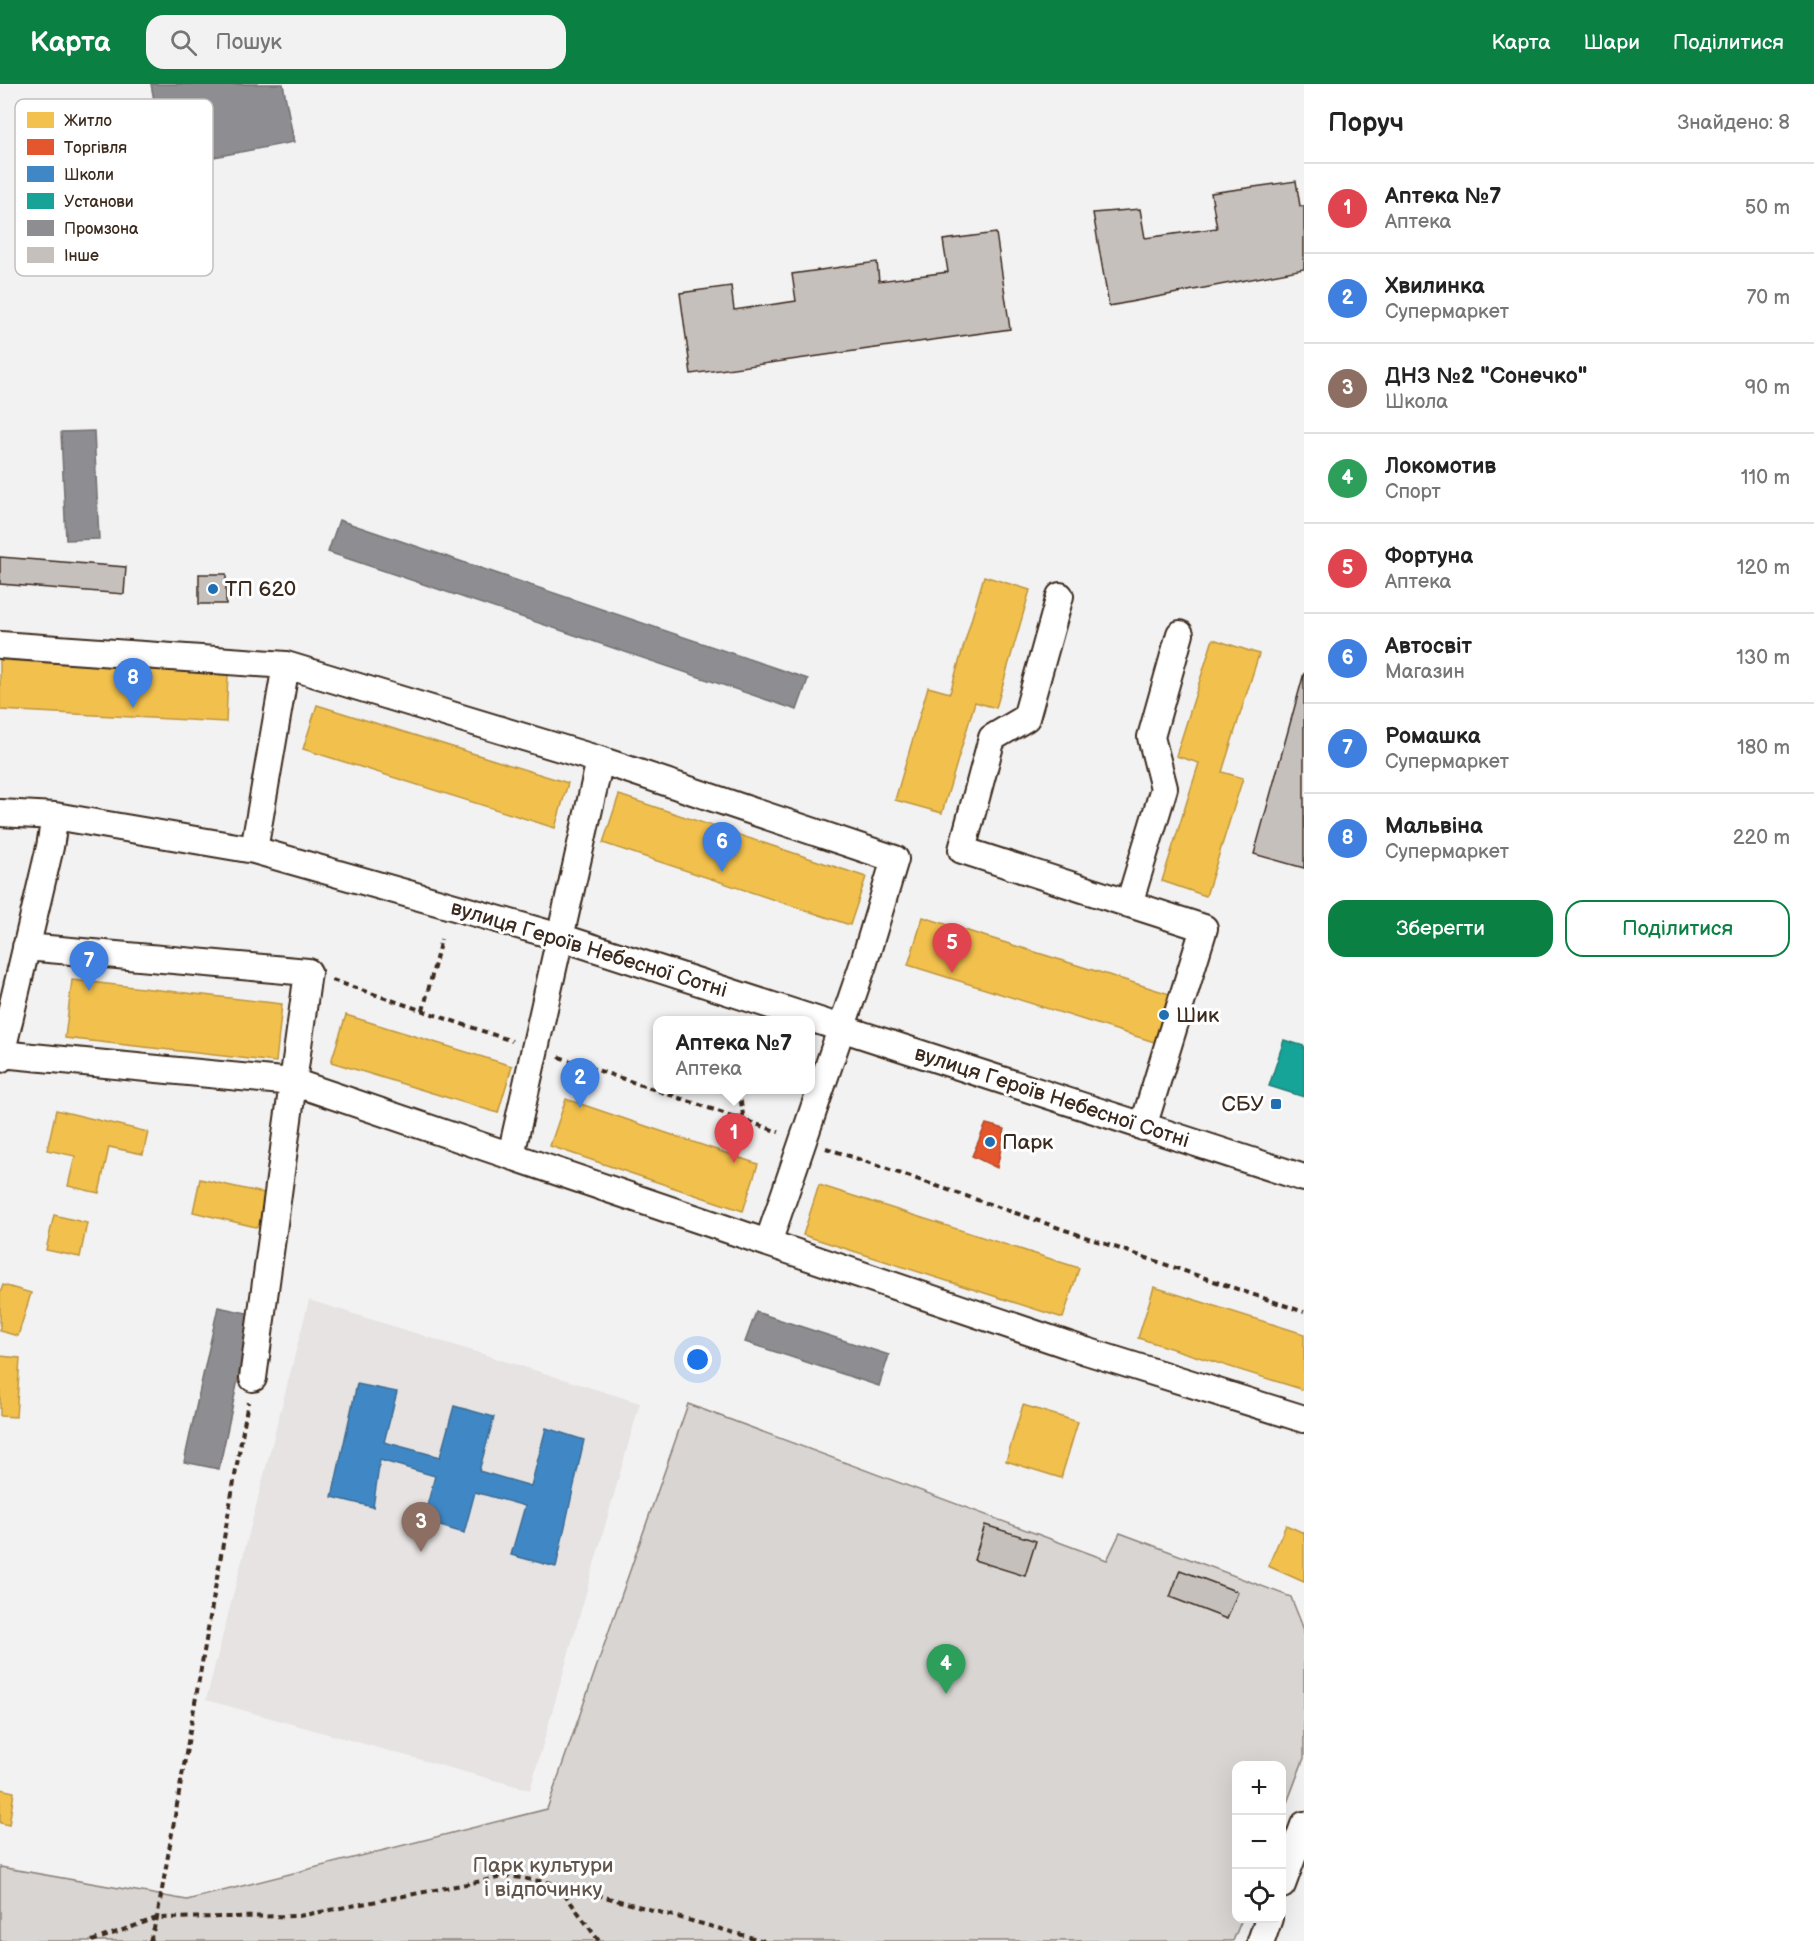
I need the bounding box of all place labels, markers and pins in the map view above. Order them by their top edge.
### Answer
place label: ТП 620 [225,577,296,602]
marker: ТП 620 [206,582,220,596]
pin: 8 [114,658,152,708]
pin: 6 [702,822,742,872]
pin: 5 [932,924,972,973]
pin: 7 [70,942,109,991]
place label: Шик [1176,1003,1219,1028]
marker: Шик [1157,1008,1171,1022]
pin: 2 [560,1058,600,1108]
place label: СБУ [1222,1092,1264,1117]
marker: СБУ [1269,1097,1283,1111]
pin: 1 [714,1114,754,1163]
place label: Парк [1002,1130,1053,1155]
marker: Парк [983,1135,997,1149]
pin: 3 [402,1502,440,1552]
pin: 4 [926,1644,966,1694]

